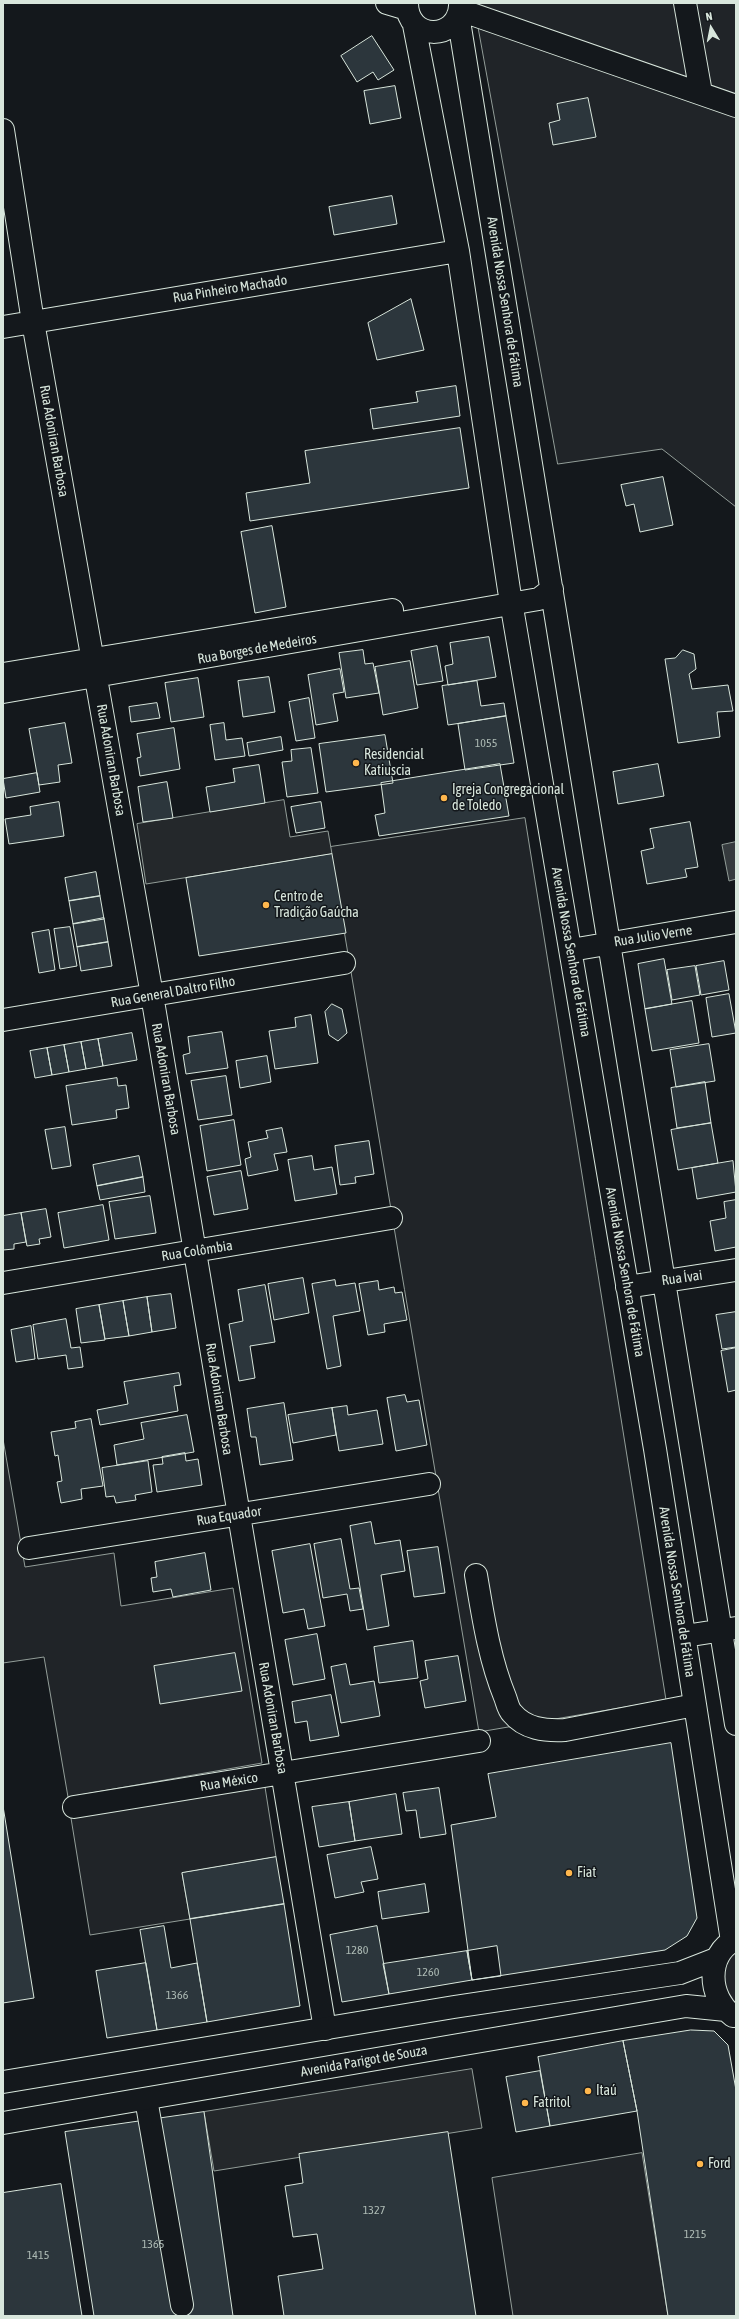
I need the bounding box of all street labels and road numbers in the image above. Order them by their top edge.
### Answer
street label: Avenida Nossa Senhora de Fátima [483,216,527,388]
street label: Rua Pinheiro Machado [172,272,288,306]
street label: Rua Adoniran Barbosa [36,384,72,498]
street label: Rua Borges de Medeiros [196,630,318,668]
street label: Rua Adoniran Barbosa [93,703,129,817]
street label: Avenida Nossa Senhora de Fátima [548,866,594,1038]
street label: Rua Julio Verne [613,922,693,950]
street label: Rua General Daltro Filho [110,973,236,1011]
street label: Rua Adoniran Barbosa [148,1022,184,1136]
street label: Avenida Nossa Senhora de Fátima [602,1186,648,1358]
street label: Rua Colômbia [160,1237,234,1265]
street label: Rua Ívai [660,1267,704,1289]
street label: Rua Adoniran Barbosa [202,1342,236,1456]
street label: Rua Equador [195,1503,263,1529]
street label: Avenida Nossa Senhora de Fátima [655,1506,699,1678]
street label: Rua Adoniran Barbosa [255,1661,291,1775]
street label: Rua México [199,1769,259,1795]
street label: Avenida Parigot de Souza [299,2042,429,2080]

